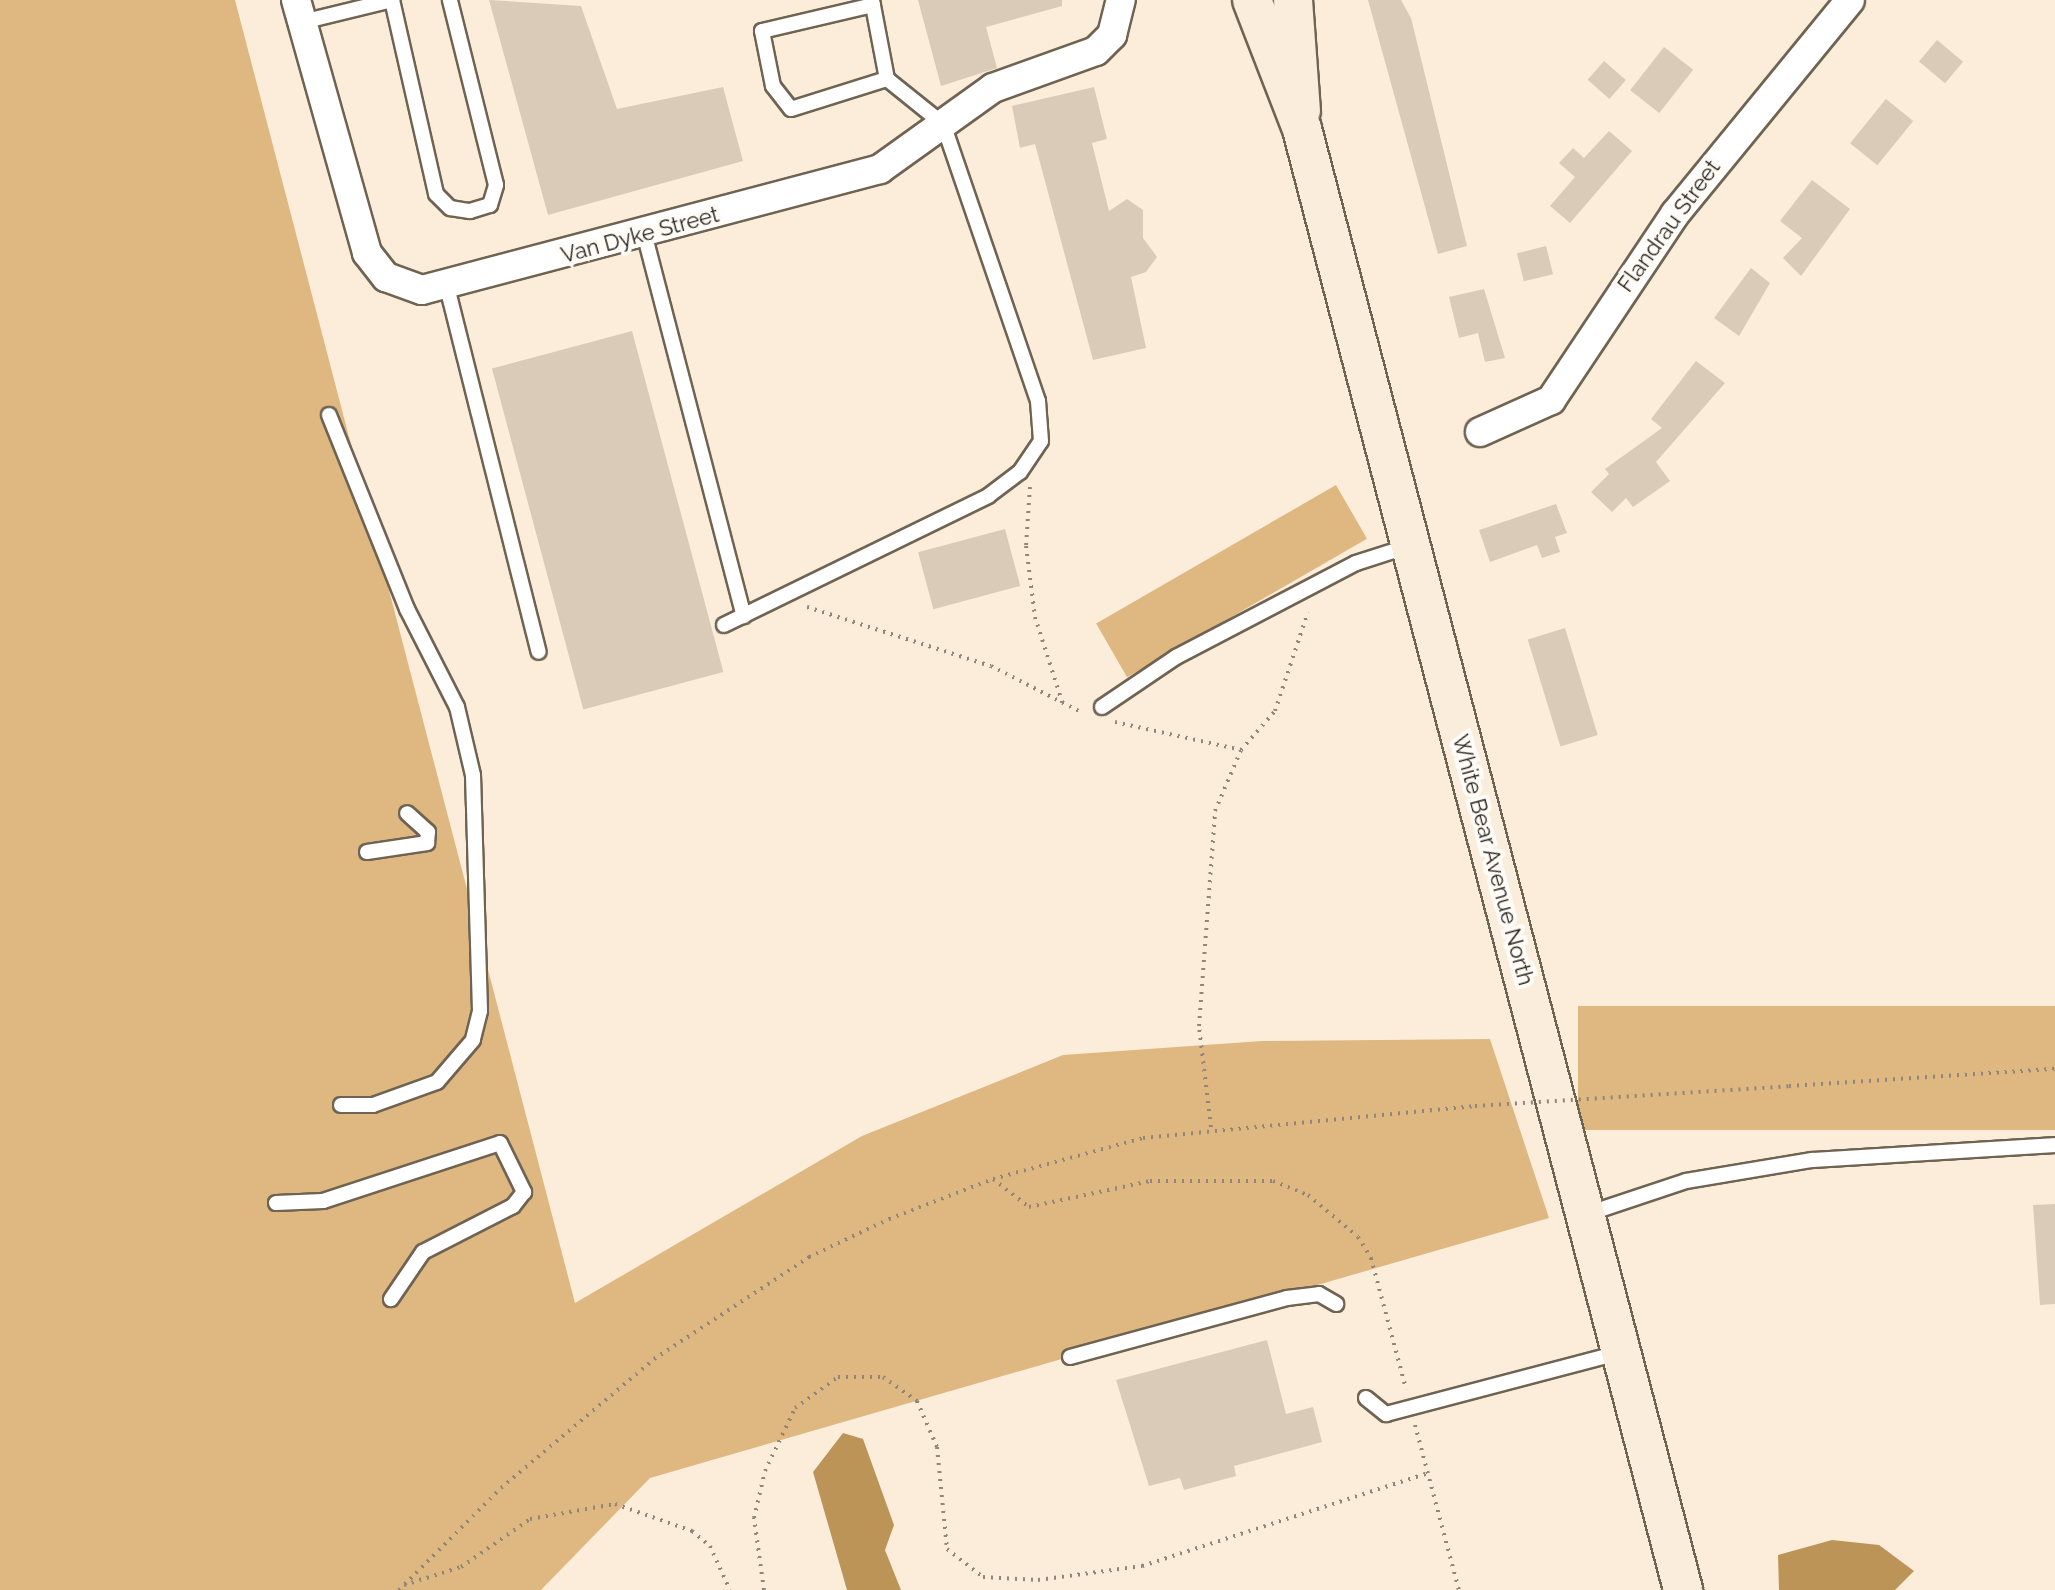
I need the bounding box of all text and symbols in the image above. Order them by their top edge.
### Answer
street label: Flandrau Street [1612,155,1726,297]
street label: Van Dyke Street [558,201,722,269]
street label: White Bear Avenue North [1447,731,1539,989]

